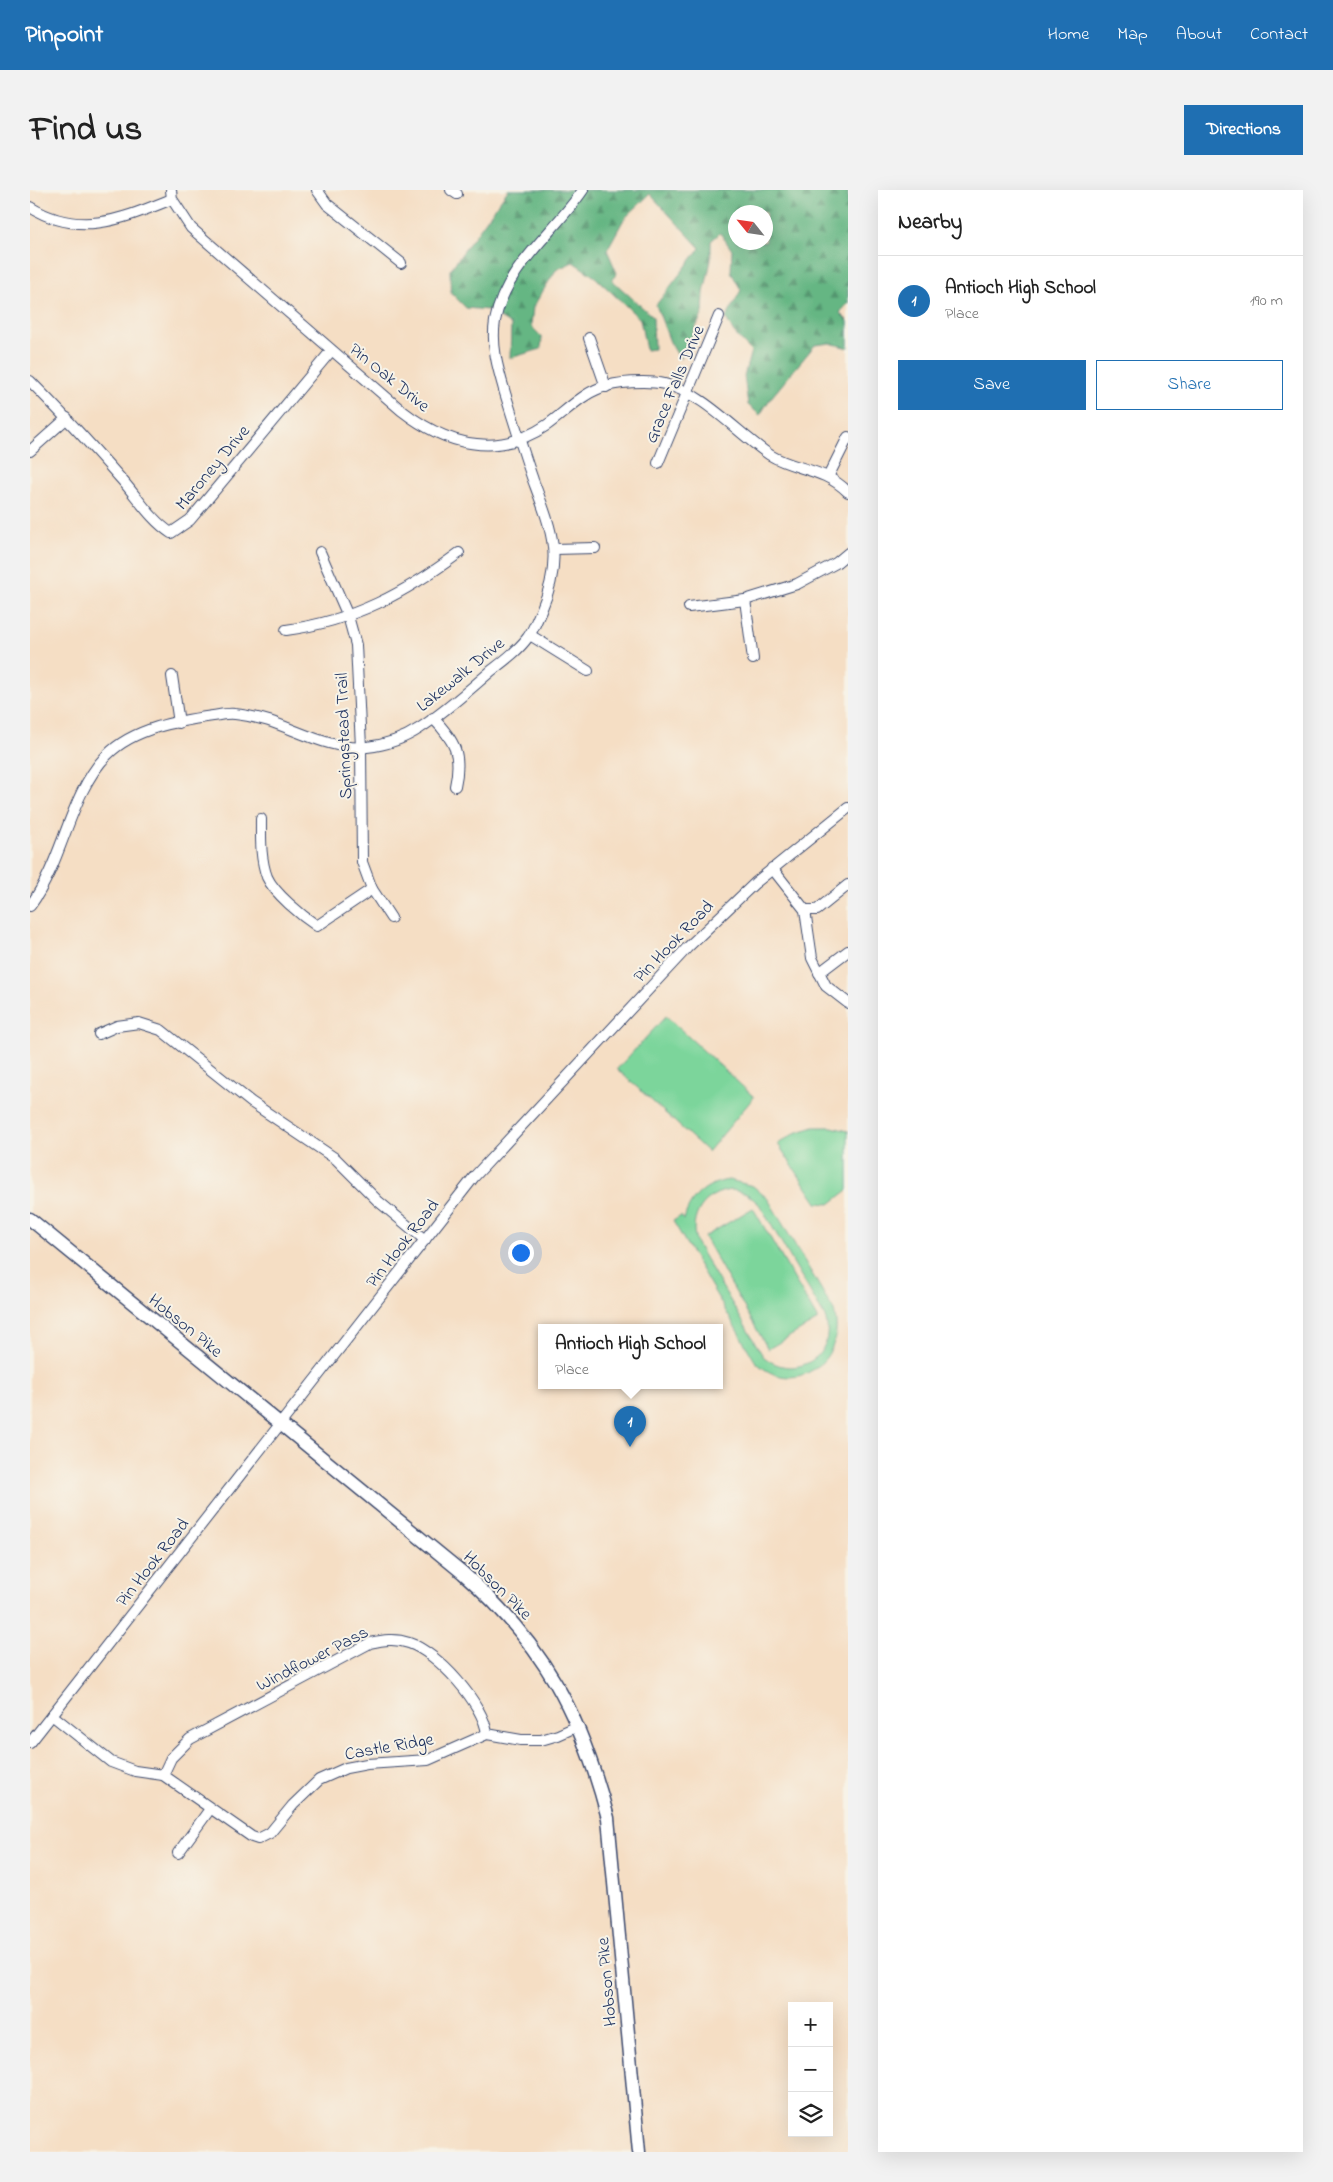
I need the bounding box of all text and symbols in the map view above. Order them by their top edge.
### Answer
text: Pinpoint [25,18,103,53]
text: Home [1048,22,1089,48]
text: Map [1117,22,1148,48]
text: About [1176,22,1222,48]
text: Contact [1250,22,1308,48]
text: Find us [30,105,142,156]
button: Directions [1184,105,1303,155]
north arrow [728,205,773,250]
text: Nearby [898,208,962,238]
text: Antioch High School [945,275,1096,302]
text: 1 [911,289,917,313]
text: 190 m [1250,289,1283,313]
text: Place [945,302,979,326]
street label: Grace Falls Drive [639,321,713,448]
street label: Pin Oak Drive [343,338,436,420]
button: Save [898,360,1086,410]
button: Share [1096,360,1283,410]
street label: Maroney Drive [170,419,258,517]
street label: Lakewalk Drive [412,631,512,719]
street label: Springstead Trail [330,672,361,800]
street label: Pin Hook Road [628,895,721,990]
street label: Pin Hook Road [361,1194,446,1294]
your location [508,1240,534,1266]
street label: Hobson Pike [142,1288,228,1365]
popup [538,1324,723,1389]
text: Antioch High School [555,1331,706,1358]
text: Place [555,1358,589,1382]
pin: 1 [614,1406,646,1447]
street label: Pin Hook Road [111,1513,196,1613]
street label: Hobson Pike [456,1546,538,1628]
street label: Windflower Pass [252,1620,374,1699]
street label: Castle Ridge [343,1727,437,1770]
street label: Hobson Pike [591,1935,625,2027]
map controls [788,2002,833,2137]
button: + [788,2002,833,2047]
button: − [788,2047,833,2092]
button: layers [788,2092,833,2137]

